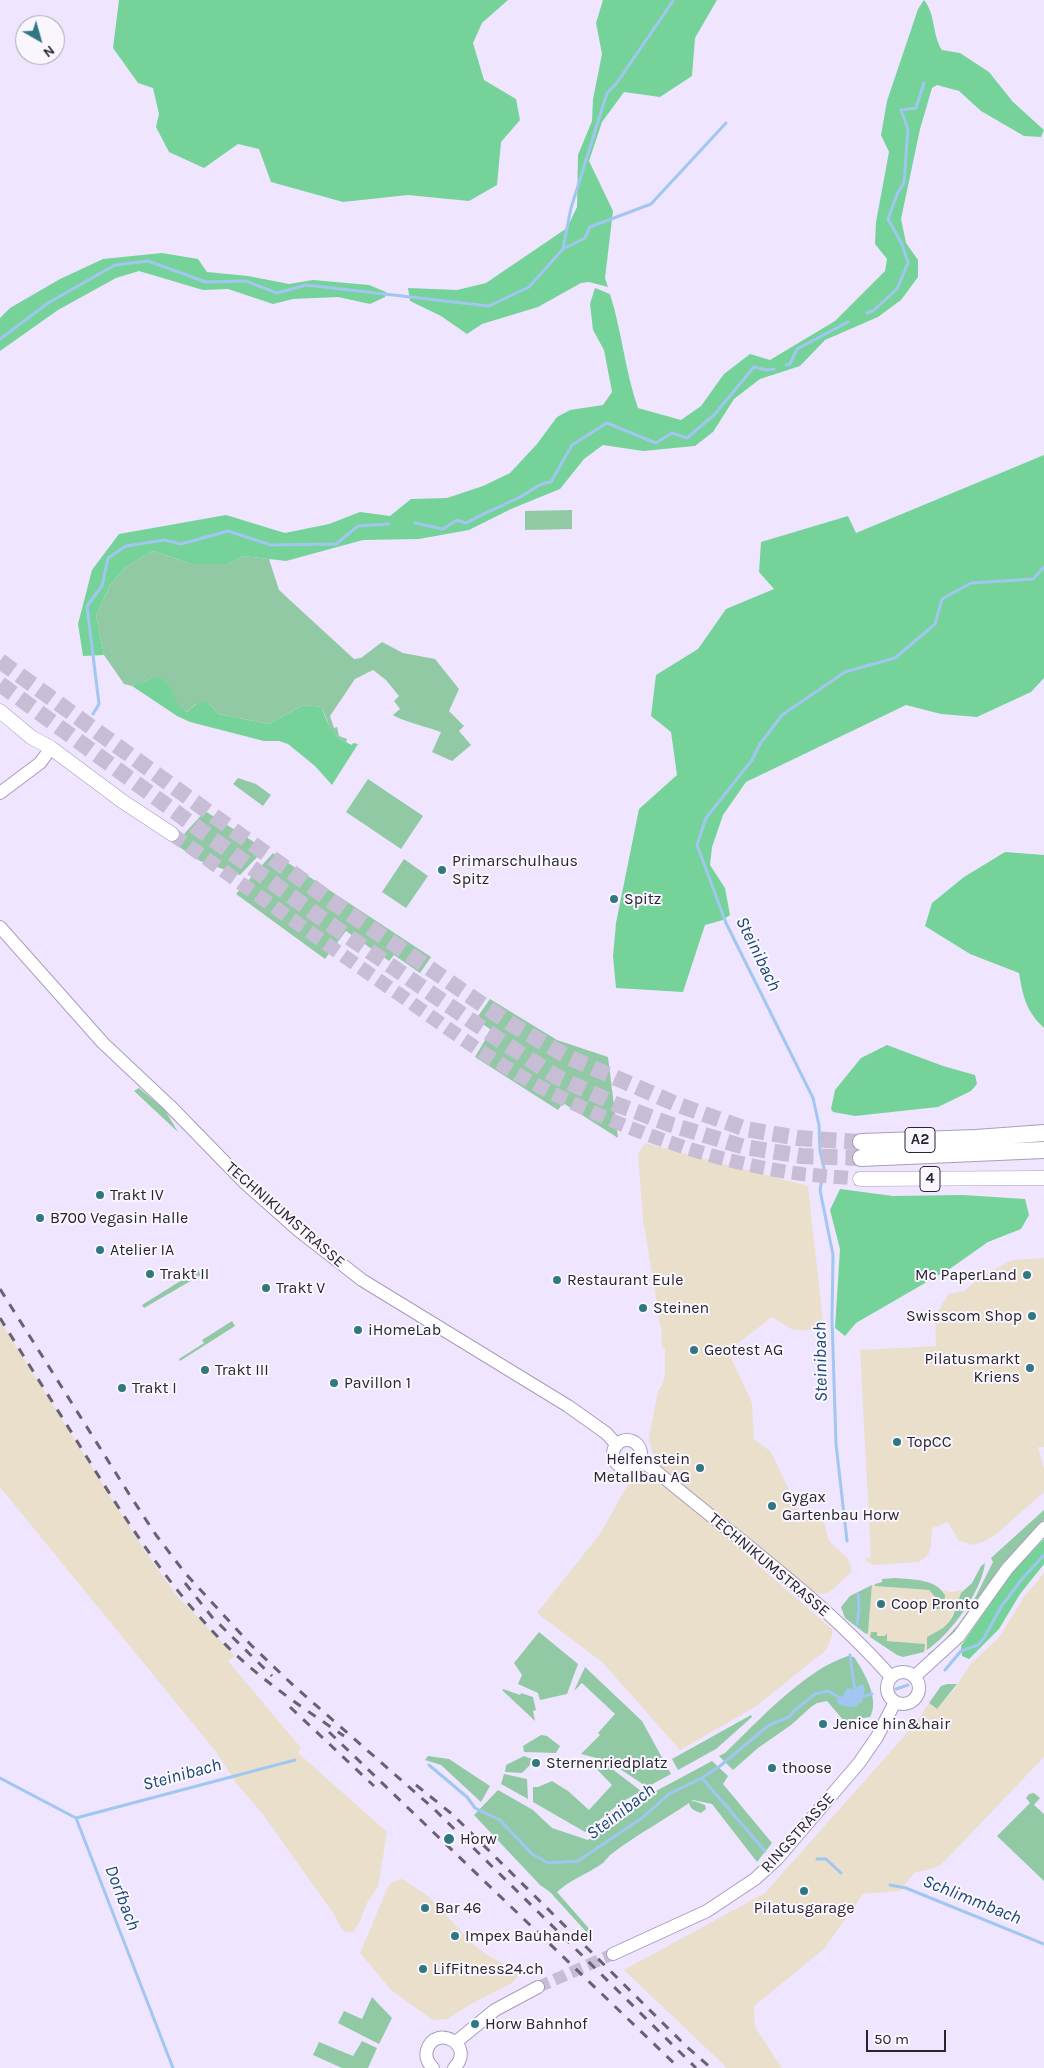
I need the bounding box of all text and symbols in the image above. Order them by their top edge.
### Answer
north arrow [15,15,65,65]
text: N [40,42,58,61]
place label: Primarschulhaus Spitz [452,851,578,889]
marker: Primarschulhaus Spitz [436,864,448,876]
place label: Spitz [624,889,661,909]
marker: Spitz [608,893,620,905]
water label: Steinibach [731,913,785,995]
road number: A2 [905,1128,935,1152]
street label: TECHNIKUMSTRASSE [221,1158,349,1272]
road number: 4 [920,1166,940,1192]
place label: Trakt IV [110,1185,164,1205]
marker: Trakt IV [94,1189,106,1201]
place label: B700 Vegasin Halle [50,1208,188,1228]
marker: B700 Vegasin Halle [34,1212,46,1224]
place label: Atelier IA [110,1240,174,1260]
marker: Atelier IA [94,1244,106,1256]
place label: Trakt II [160,1264,209,1284]
place label: Mc PaperLand [915,1265,1017,1285]
marker: Trakt II [144,1268,156,1280]
marker: Mc PaperLand [1021,1269,1033,1281]
place label: Restaurant Eule [567,1270,683,1290]
marker: Restaurant Eule [551,1274,563,1286]
place label: Trakt V [276,1278,325,1298]
marker: Trakt V [260,1282,272,1294]
place label: Steinen [653,1298,709,1318]
marker: Steinen [637,1302,649,1314]
place label: Swisscom Shop [906,1306,1022,1326]
marker: Swisscom Shop [1026,1310,1038,1322]
place label: iHomeLab [368,1320,441,1340]
water label: Steinibach [810,1322,832,1402]
marker: iHomeLab [352,1324,364,1336]
place label: Geotest AG [704,1340,783,1360]
marker: Geotest AG [688,1344,700,1356]
place label: Pilatusmarkt Kriens [924,1349,1020,1387]
place label: Trakt III [215,1360,269,1380]
marker: Pilatusmarkt Kriens [1024,1362,1036,1374]
marker: Trakt III [199,1364,211,1376]
place label: Pavillon 1 [344,1373,411,1393]
marker: Pavillon 1 [328,1377,340,1389]
place label: Trakt I [132,1378,177,1398]
marker: Trakt I [116,1382,128,1394]
place label: TopCC [907,1432,951,1452]
marker: TopCC [891,1436,903,1448]
place label: Helfenstein Metallbau AG [593,1449,690,1487]
marker: Helfenstein Metallbau AG [694,1462,706,1474]
place label: Gygax Gartenbau Horw [782,1487,899,1525]
marker: Gygax Gartenbau Horw [766,1500,778,1512]
street label: TECHNIKUMSTRASSE [705,1509,833,1621]
place label: Coop Pronto [891,1594,979,1614]
marker: Coop Pronto [875,1598,887,1610]
place label: Jenice hin&hair [833,1714,950,1734]
marker: Jenice hin&hair [817,1718,829,1730]
place label: Sternenriedplatz [546,1753,668,1773]
water label: Steinibach [140,1754,224,1796]
marker: Sternenriedplatz [530,1757,542,1769]
place label: thoose [782,1758,832,1778]
marker: thoose [766,1762,778,1774]
water label: Steinibach [582,1779,660,1845]
street label: RINGSTRASSE [757,1789,839,1877]
place label: Horw [460,1829,497,1849]
marker: Horw [442,1832,456,1846]
water label: Dorfbach [100,1862,144,1934]
water label: Schlimmbach [920,1870,1024,1930]
marker: Pilatusgarage [798,1885,810,1897]
place label: Bar 46 [435,1898,481,1918]
place label: Pilatusgarage [754,1898,854,1918]
marker: Bar 46 [419,1902,431,1914]
place label: Impex Bauhandel [465,1926,593,1946]
marker: Impex Bauhandel [449,1930,461,1942]
place label: LifFitness24.ch [433,1959,544,1979]
marker: LifFitness24.ch [417,1963,429,1975]
place label: Horw Bahnhof [485,2014,588,2034]
marker: Horw Bahnhof [469,2018,481,2030]
scale bar [869,2020,949,2052]
text: 50 m [874,2030,909,2048]

